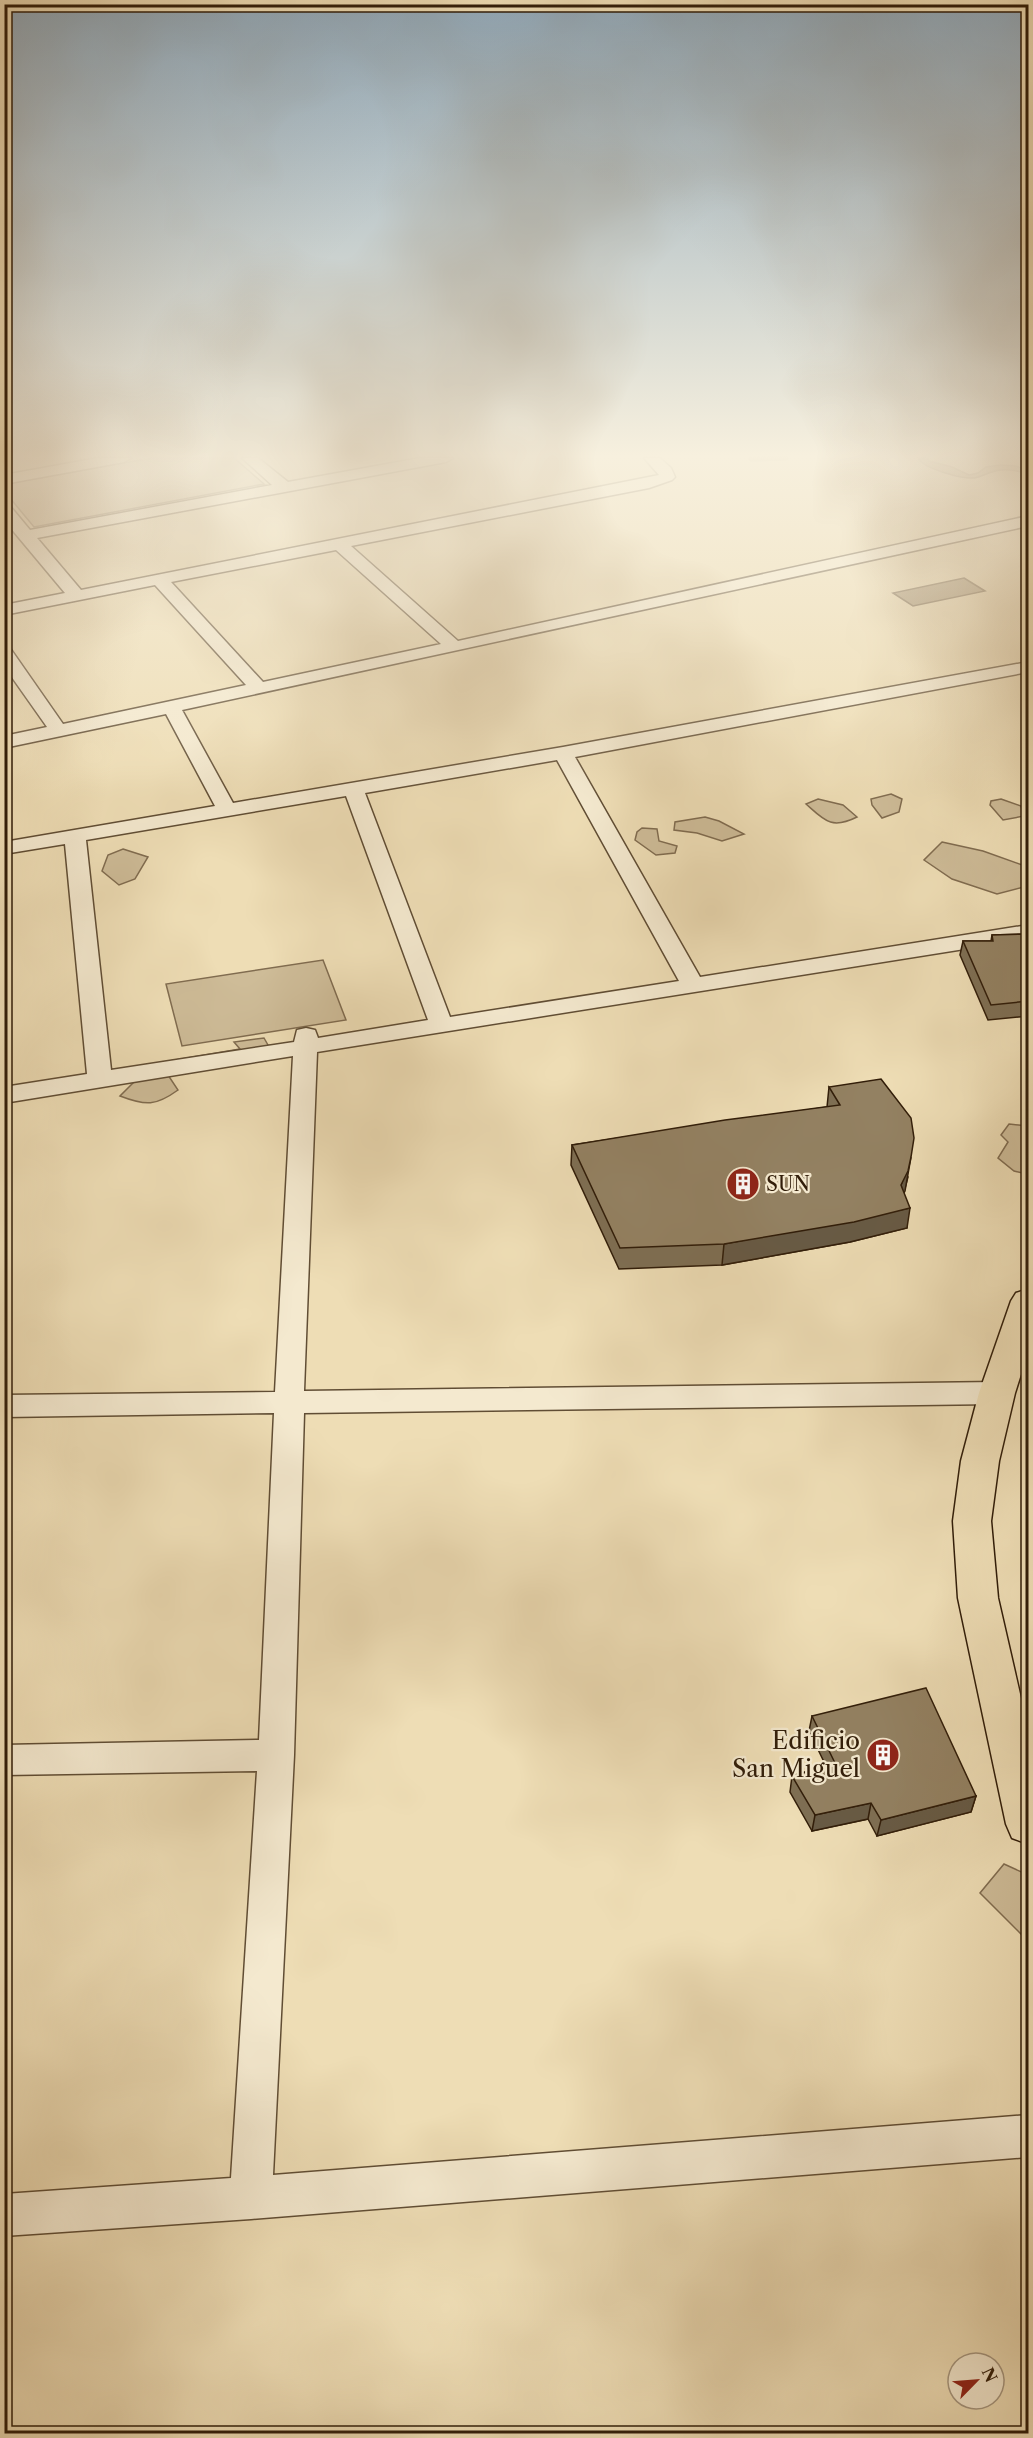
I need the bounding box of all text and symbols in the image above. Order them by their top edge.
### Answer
building icon: SUN [725,1166,761,1202]
place label: SUN [766,1172,810,1196]
place label: Edificio San Miguel [732,1726,860,1783]
building icon: Edificio San Miguel [865,1737,901,1773]
north arrow [946,2351,1006,2411]
text: N [978,2364,1002,2385]

